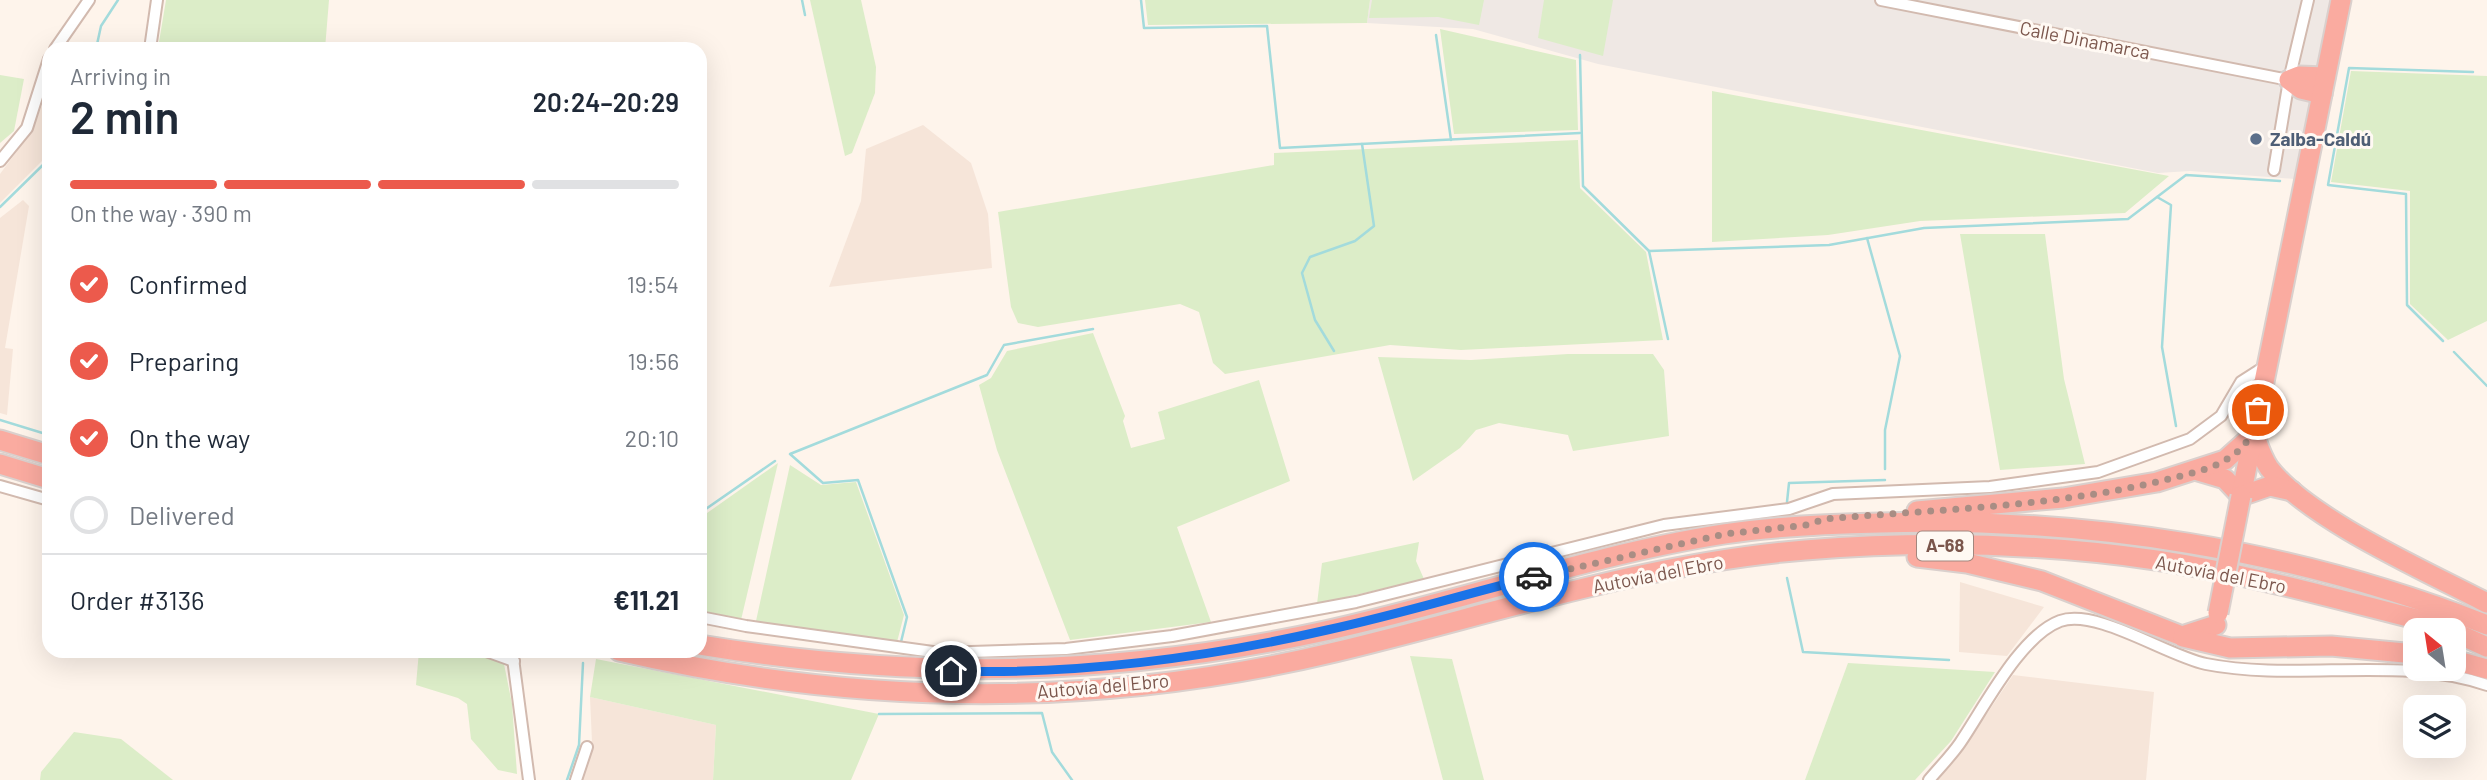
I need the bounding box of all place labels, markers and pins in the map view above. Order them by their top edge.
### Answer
place label: Zalba-Caldú [2270,127,2371,150]
marker: Zalba-Caldú [2248,131,2264,147]
pin [2228,380,2288,440]
pin [921,641,981,701]

